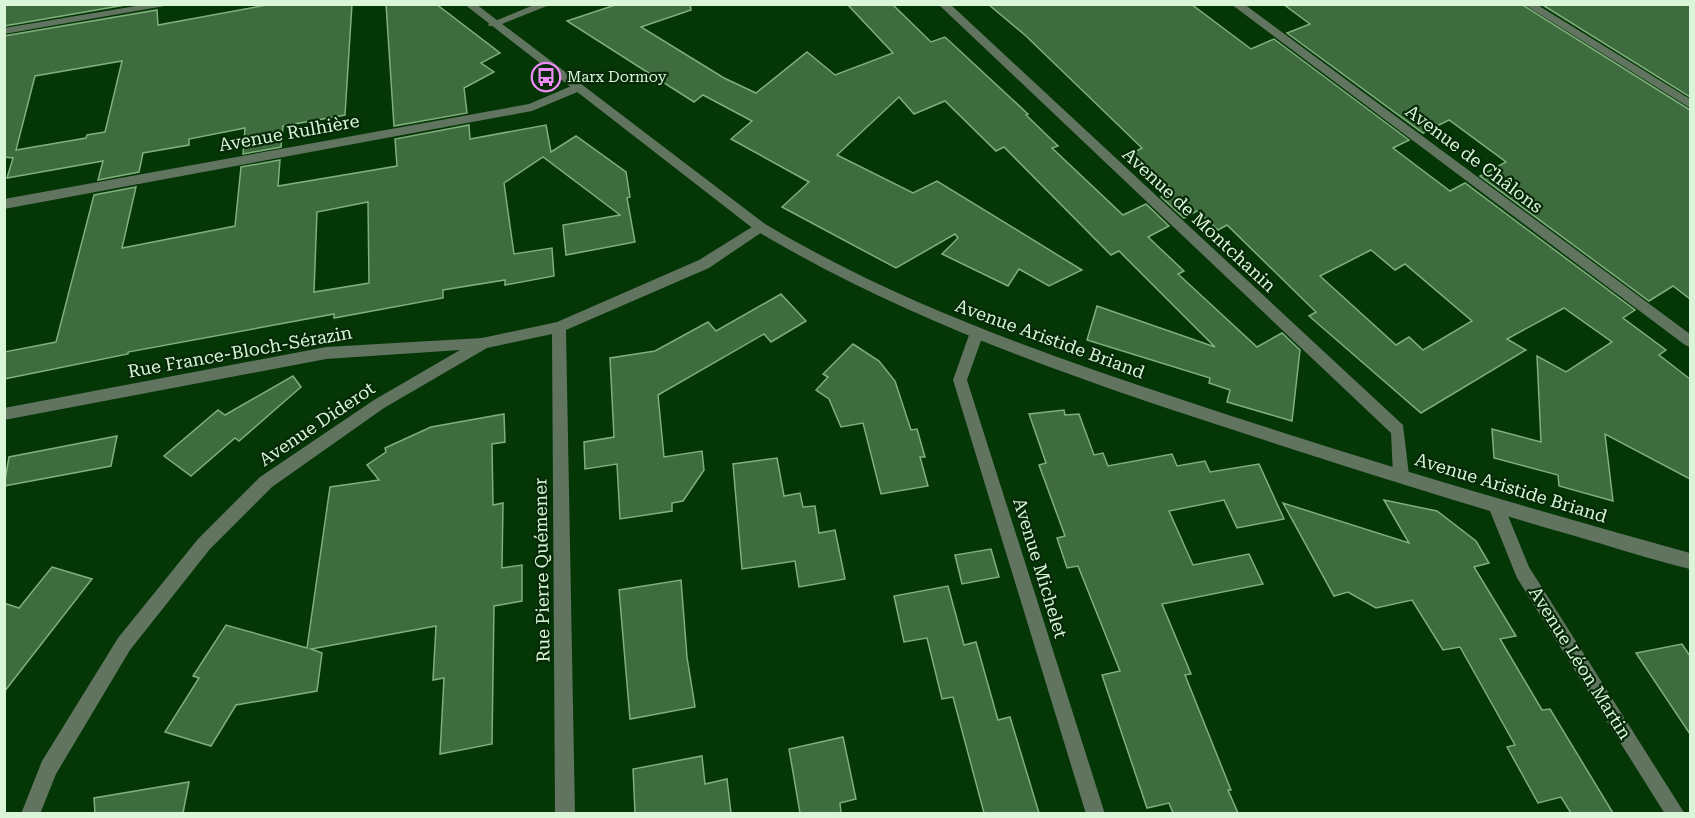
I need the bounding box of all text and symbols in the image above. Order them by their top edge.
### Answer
bus stop icon: Marx Dormoy [530,61,562,93]
place label: Marx Dormoy [567,68,667,86]
street label: Avenue de Châlons [1402,100,1547,217]
street label: Avenue Rulhière [217,110,361,155]
street label: Avenue de Montchanin [1118,143,1281,296]
street label: Avenue Aristide Briand [953,294,1148,383]
street label: Rue France-Bloch-Sérazin [126,321,354,382]
street label: Avenue Diderot [255,377,379,470]
street label: Avenue Aristide Briand [1412,448,1610,527]
street label: Rue Pierre Quémener [529,477,554,663]
street label: Avenue Michelet [1009,495,1072,641]
street label: Avenue Léon Martin [1525,583,1636,743]

